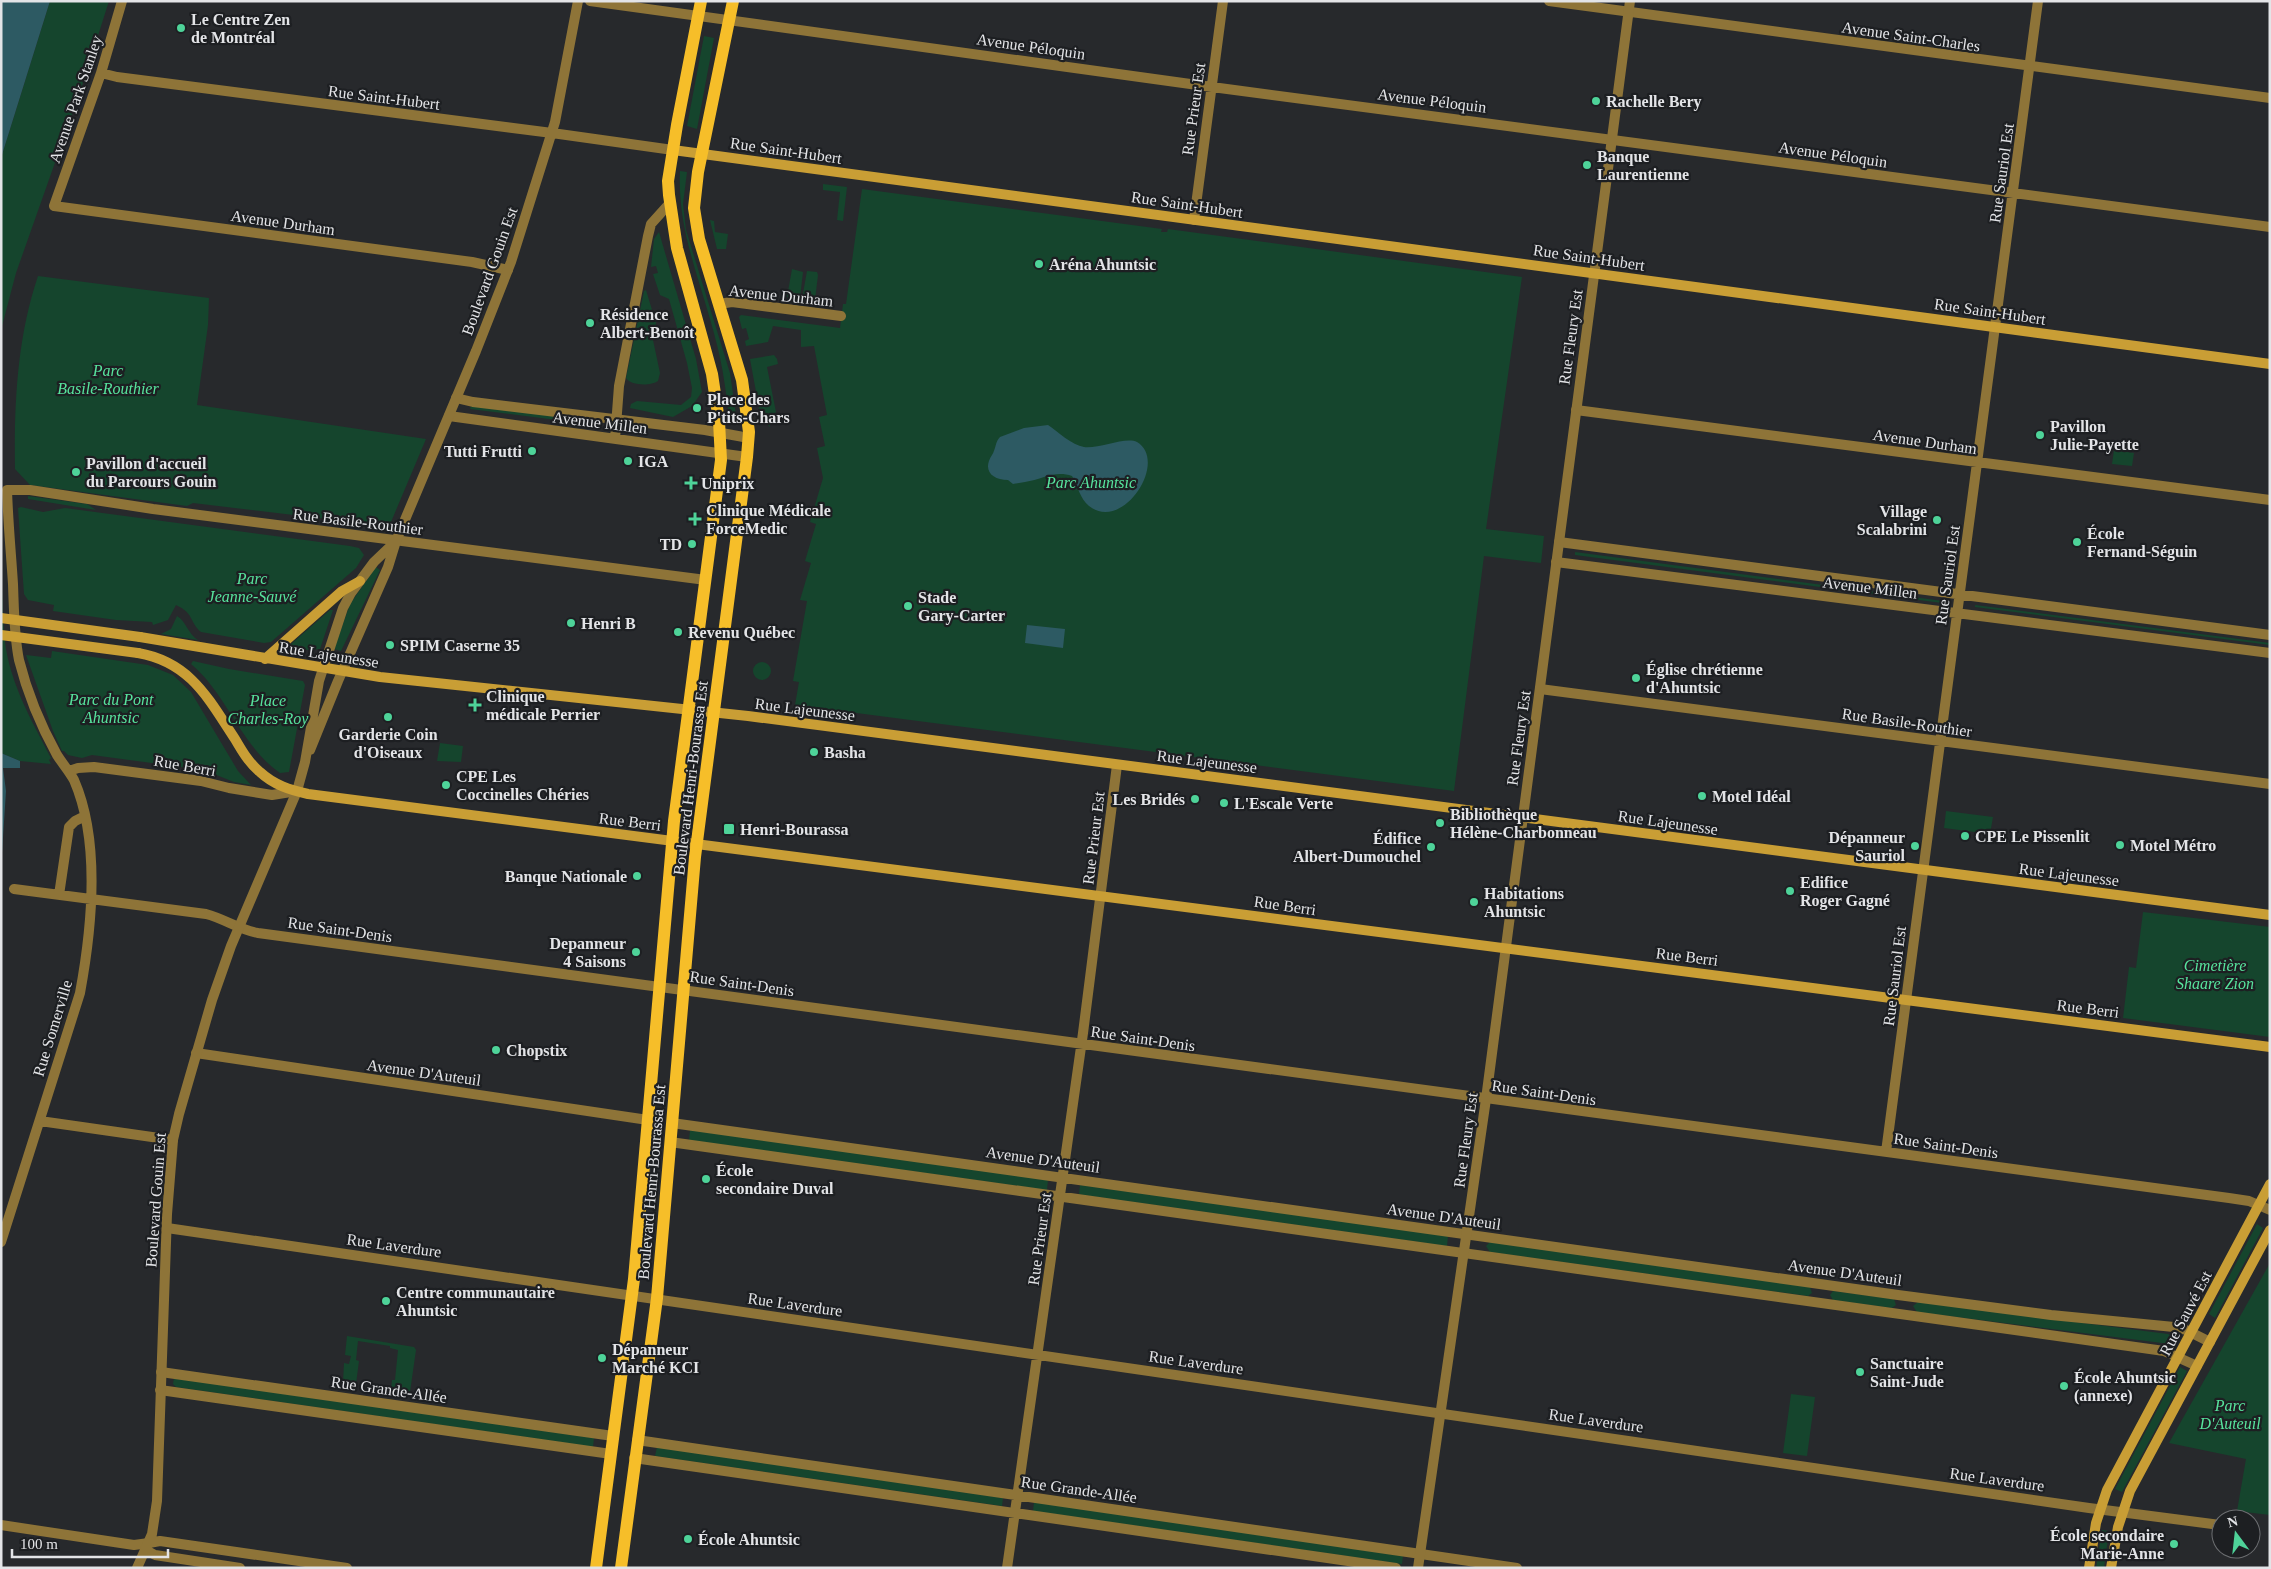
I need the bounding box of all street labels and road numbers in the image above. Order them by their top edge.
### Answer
street label: Avenue Saint-Charles [1841,18,1981,55]
street label: Avenue Péloquin [975,30,1086,64]
street label: Avenue Park Stanley [46,33,106,166]
street label: Rue Prieur Est [1179,61,1208,156]
street label: Rue Saint-Hubert [327,82,441,113]
street label: Avenue Péloquin [1376,85,1487,117]
street label: Rue Sauriol Est [1986,122,2017,224]
street label: Rue Saint-Hubert [729,134,843,167]
street label: Avenue Péloquin [1777,138,1888,172]
street label: Rue Saint-Hubert [1130,188,1244,221]
street label: Boulevard Gouin Est [458,204,521,338]
street label: Avenue Durham [230,207,337,238]
street label: Rue Saint-Hubert [1532,241,1646,274]
street label: Avenue Durham [728,282,835,309]
street label: Rue Fleury Est [1555,288,1587,386]
street label: Rue Saint-Hubert [1933,295,2047,328]
street label: Avenue Millen [552,408,648,437]
street label: Avenue Durham [1872,426,1979,457]
street label: Rue Basile-Routhier [292,505,425,538]
street label: Rue Sauriol Est [1932,524,1963,626]
street label: Avenue Millen [1822,573,1918,602]
street label: Rue Lajeunesse [278,638,380,672]
street label: Boulevard Henri-Bourassa Est [670,679,711,876]
street label: Rue Fleury Est [1503,689,1535,787]
street label: Rue Lajeunesse [754,695,856,725]
street label: Rue Basile-Routhier [1841,705,1974,740]
street label: Rue Lajeunesse [1156,747,1258,777]
street label: Rue Berri [153,752,218,779]
street label: Rue Prieur Est [1079,790,1108,885]
street label: Rue Lajeunesse [1617,807,1719,839]
street label: Rue Berri [598,809,663,834]
street label: Rue Lajeunesse [2018,860,2120,890]
street label: Rue Berri [1253,893,1318,918]
street label: Rue Saint-Denis [287,914,393,945]
street label: Rue Sauriol Est [1880,925,1909,1027]
street label: Rue Berri [1655,944,1720,969]
street label: Rue Saint-Denis [689,968,795,999]
street label: Rue Somerville [30,978,75,1078]
street label: Rue Berri [2056,996,2121,1021]
street label: Rue Saint-Denis [1090,1023,1196,1054]
street label: Avenue D'Auteuil [366,1056,483,1089]
street label: Rue Saint-Denis [1491,1077,1597,1108]
street label: Boulevard Henri-Bourassa Est [635,1083,669,1280]
street label: Rue Fleury Est [1450,1091,1482,1189]
street label: Rue Saint-Denis [1893,1130,1999,1161]
street label: Boulevard Gouin Est [142,1132,169,1268]
street label: Avenue D'Auteuil [985,1143,1102,1176]
street label: Rue Prieur Est [1025,1191,1054,1286]
street label: Avenue D'Auteuil [1386,1200,1503,1233]
street label: Rue Laverdure [345,1230,442,1261]
street label: Avenue D'Auteuil [1787,1256,1904,1289]
street label: Rue Sauvé Est [2156,1268,2215,1358]
street label: Rue Laverdure [746,1289,843,1320]
street label: Rue Laverdure [1147,1347,1244,1378]
street label: Rue Grande-Allée [330,1373,448,1406]
street label: Rue Laverdure [1547,1405,1644,1436]
street label: Rue Laverdure [1948,1464,2045,1495]
street label: Rue Grande-Allée [1020,1473,1138,1506]

